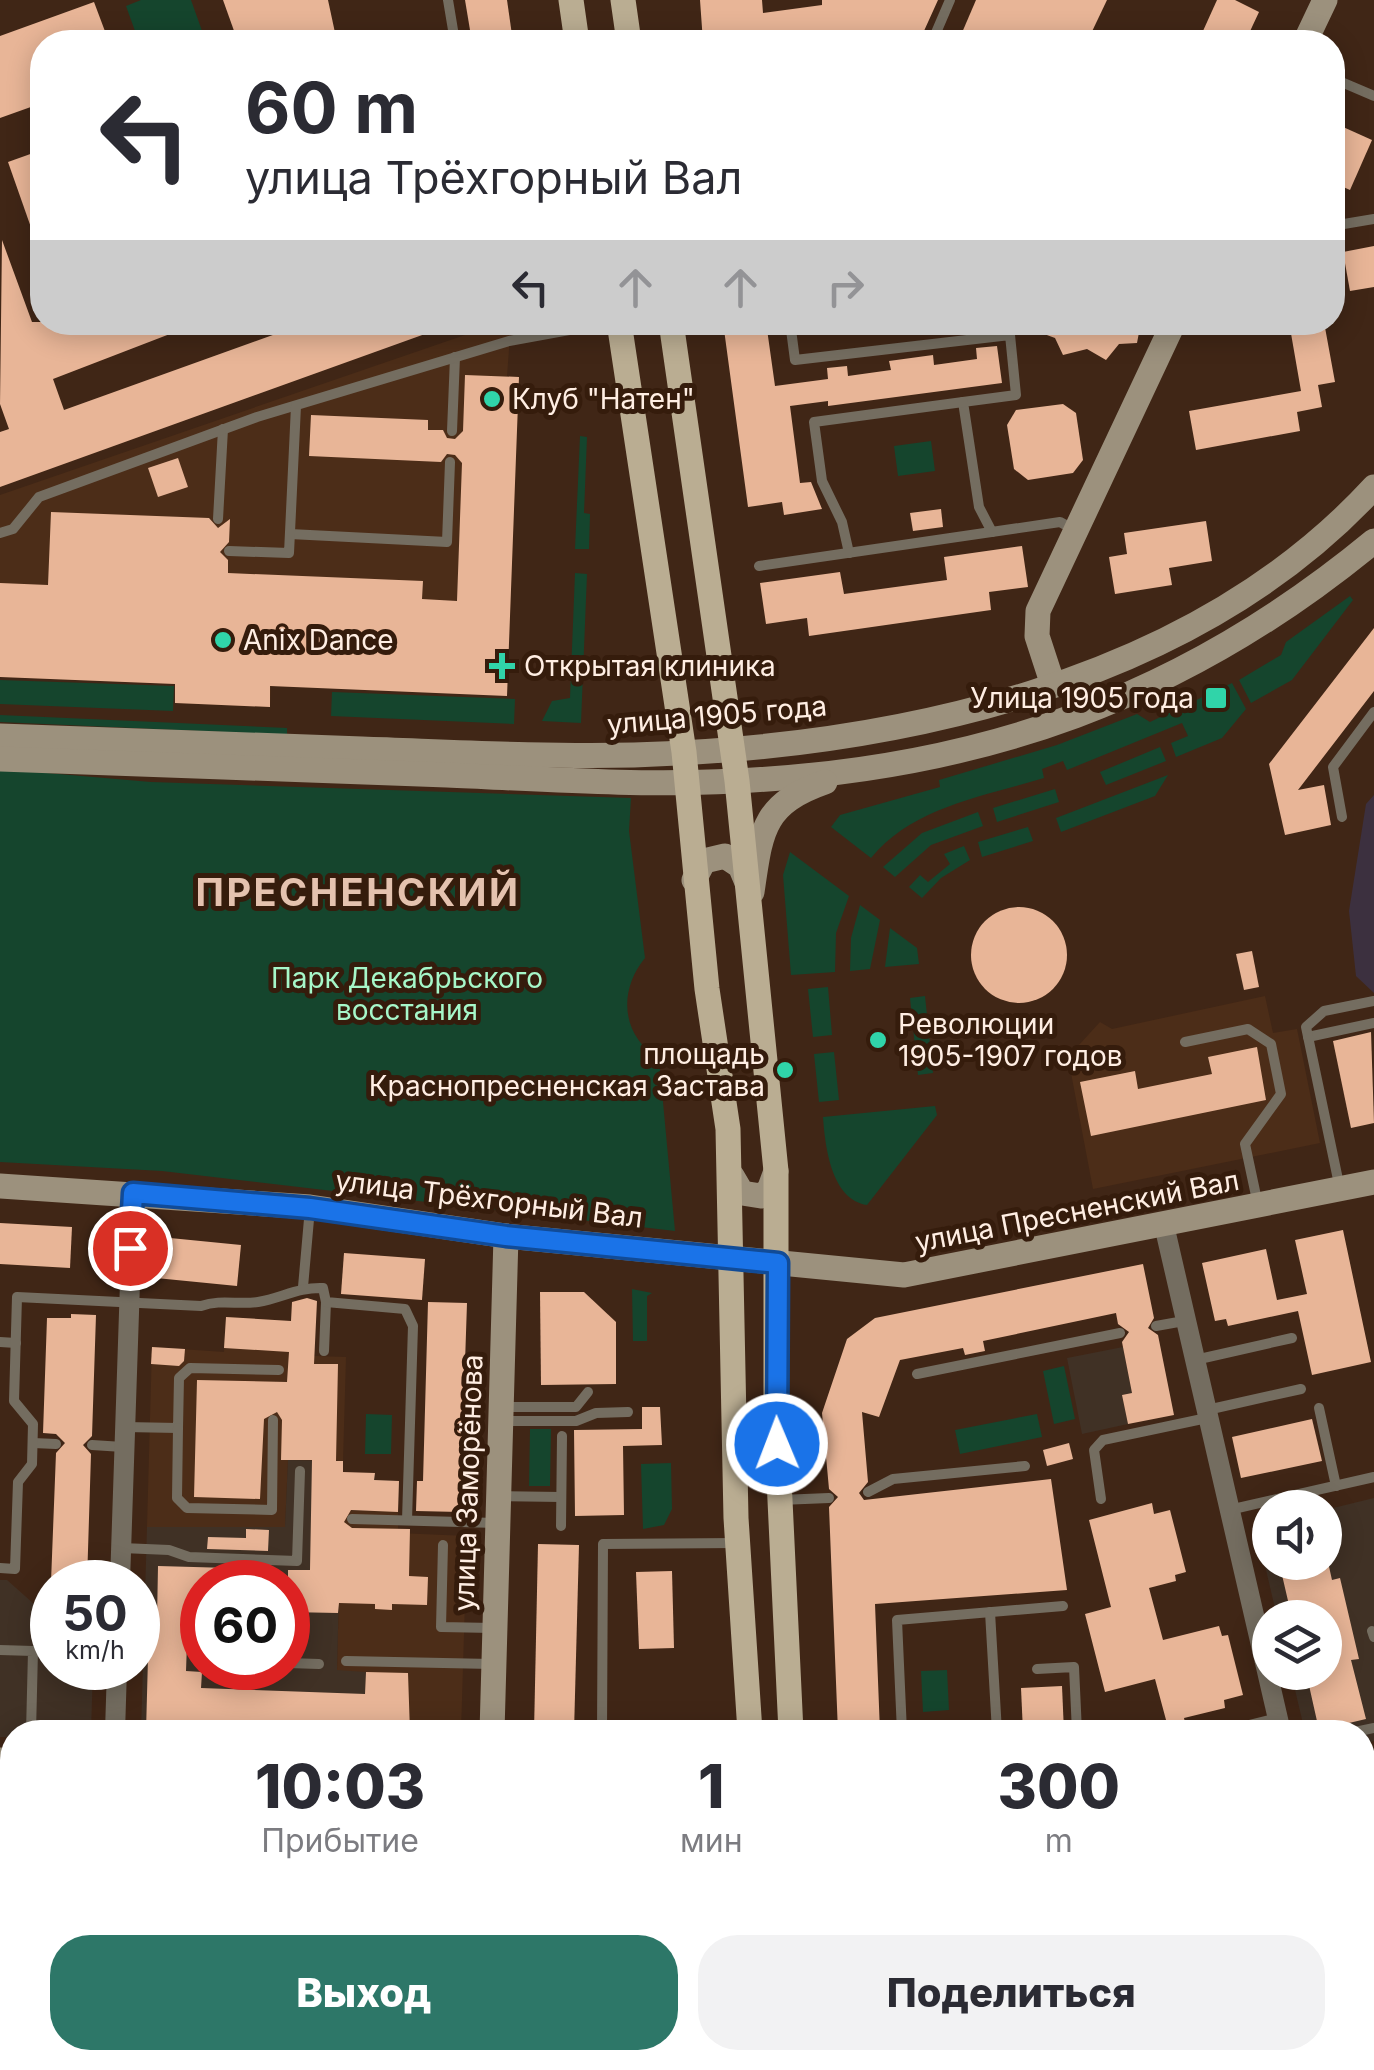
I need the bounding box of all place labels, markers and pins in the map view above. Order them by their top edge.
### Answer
place label: Клуб "Натен" [512,382,695,416]
marker: Клуб "Натен" [481,388,503,410]
place label: Anix Dance [243,623,394,657]
marker: Anix Dance [212,629,234,651]
place label: Открытая клиника [524,649,776,683]
marker: Открытая клиника [489,653,515,679]
place label: Улица 1905 года [970,681,1194,715]
marker: Улица 1905 года [1203,685,1229,711]
place label: Революции 1905-1907 годов [898,1007,1123,1073]
marker: Революции 1905-1907 годов [867,1029,889,1051]
place label: площадь Краснопресненская Застава [369,1037,765,1103]
marker: площадь Краснопресненская Застава [774,1059,796,1081]
pin [88,1206,173,1291]

